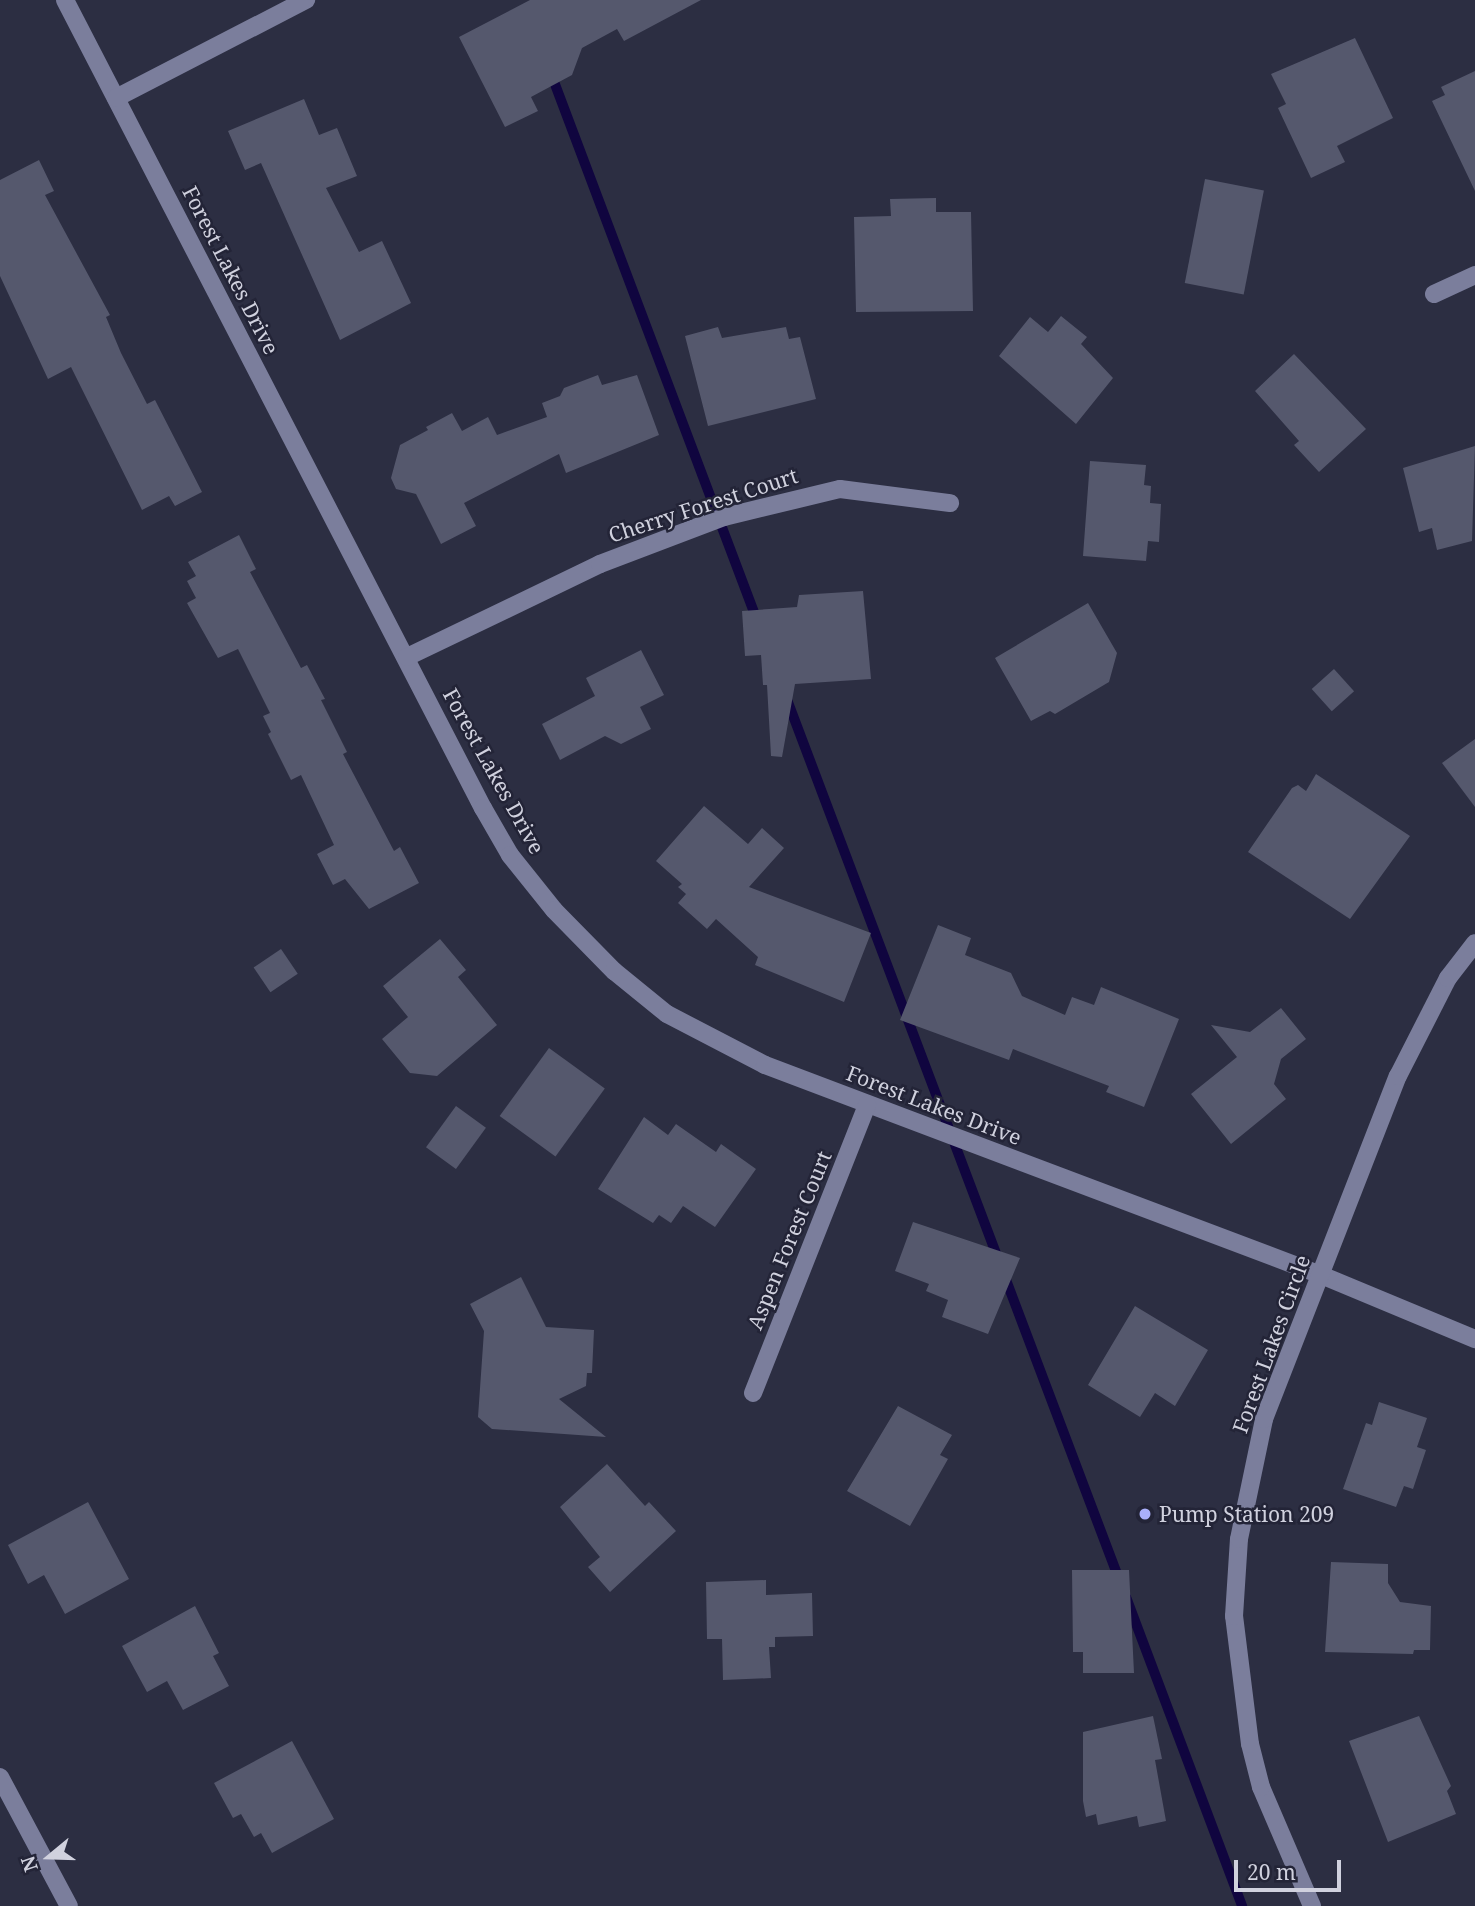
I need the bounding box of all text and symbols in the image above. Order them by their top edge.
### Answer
street label: Forest Lakes Drive [178,182,284,358]
street label: Cherry Forest Court [605,463,801,547]
street label: Forest Lakes Drive [438,684,550,858]
street label: Forest Lakes Drive [843,1060,1025,1150]
street label: Aspen Forest Court [742,1147,836,1333]
street label: Forest Lakes Circle [1227,1252,1315,1436]
place label: Pump Station 209 [1159,1501,1334,1527]
marker: Pump Station 209 [1137,1506,1153,1522]
north arrow [14,1822,84,1892]
scale bar [1237,1846,1344,1890]
text: N [14,1853,44,1875]
text: 20 m [1247,1858,1296,1886]

